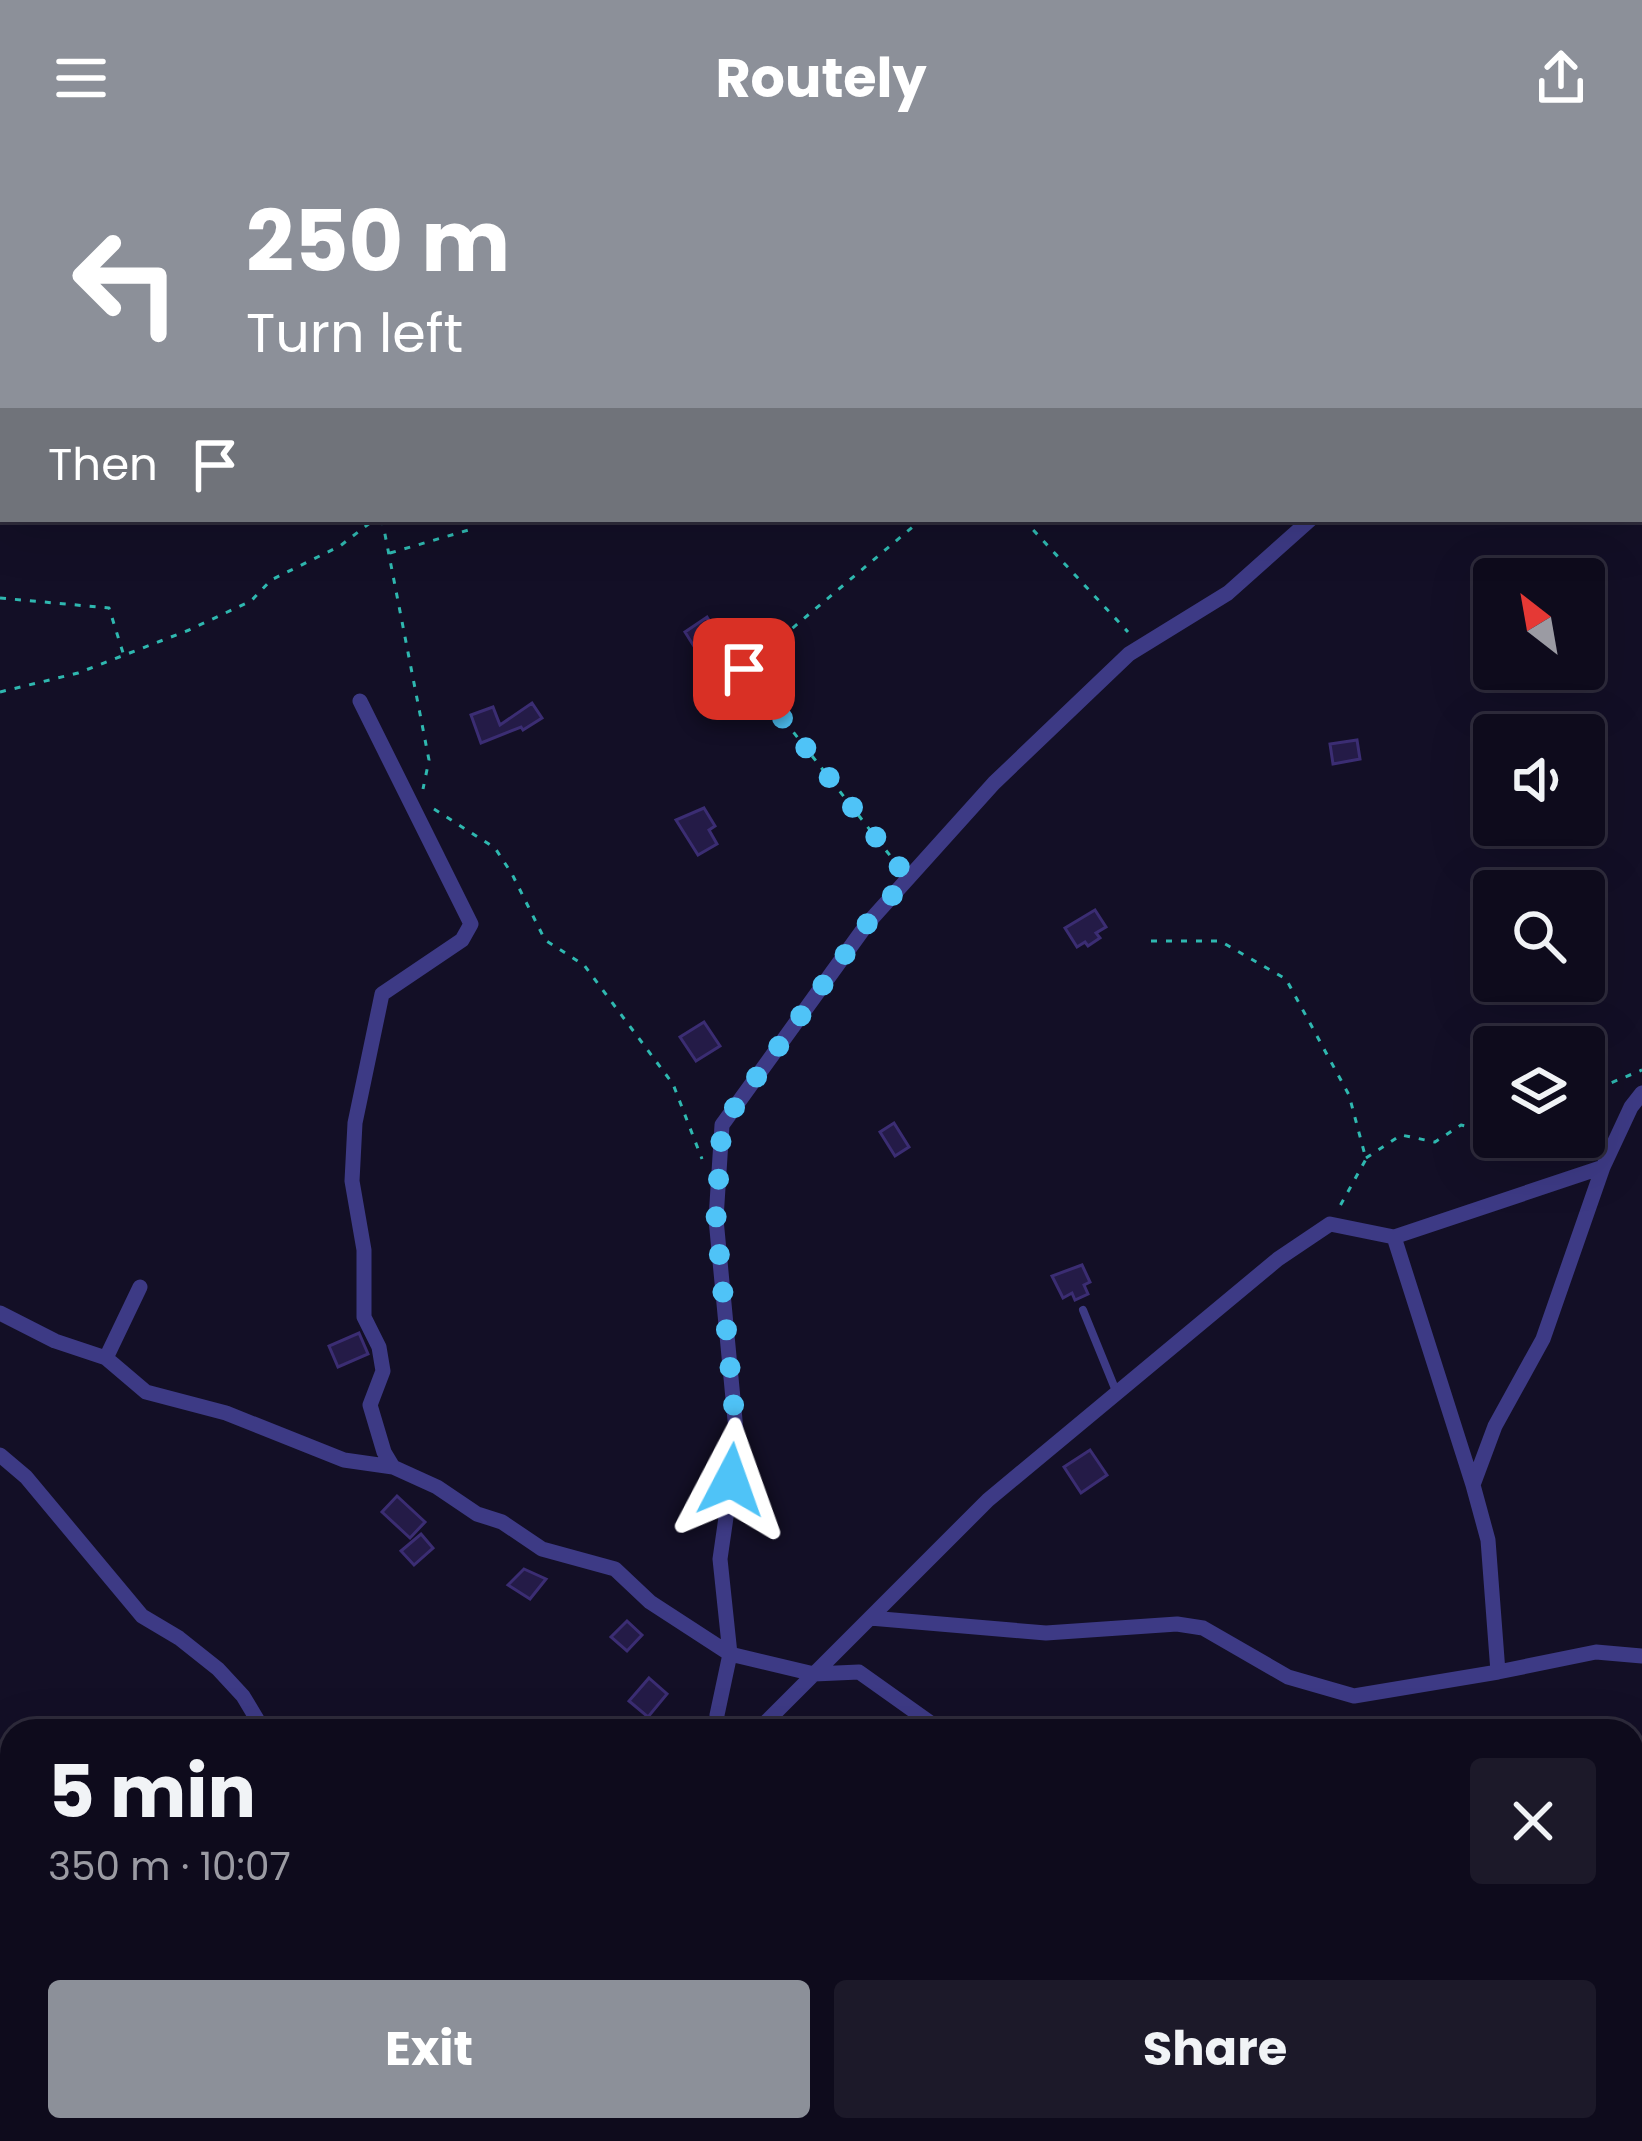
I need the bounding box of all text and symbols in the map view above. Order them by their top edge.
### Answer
text: Routely [715,40,927,116]
icon: menu [48,45,114,111]
icon: share [1528,45,1594,111]
text: 250 m [246,183,510,300]
icon: left [48,204,204,360]
text: Turn left [246,295,463,371]
icon: arrive [182,432,248,498]
text: Then [48,433,158,496]
north arrow [1473,558,1605,690]
map controls [1473,558,1605,1158]
pin [693,618,795,720]
icon: arrive [711,636,777,702]
button: sound [1473,714,1605,846]
button: search [1473,870,1605,1002]
button: layers [1473,1026,1605,1158]
position arrow [668,1417,794,1543]
text: 5 min [48,1741,256,1842]
button: close [1470,1758,1596,1884]
text: 350 m · 10:07 [48,1839,291,1894]
button: Exit [48,1980,810,2118]
button: Share [834,1980,1596,2118]

